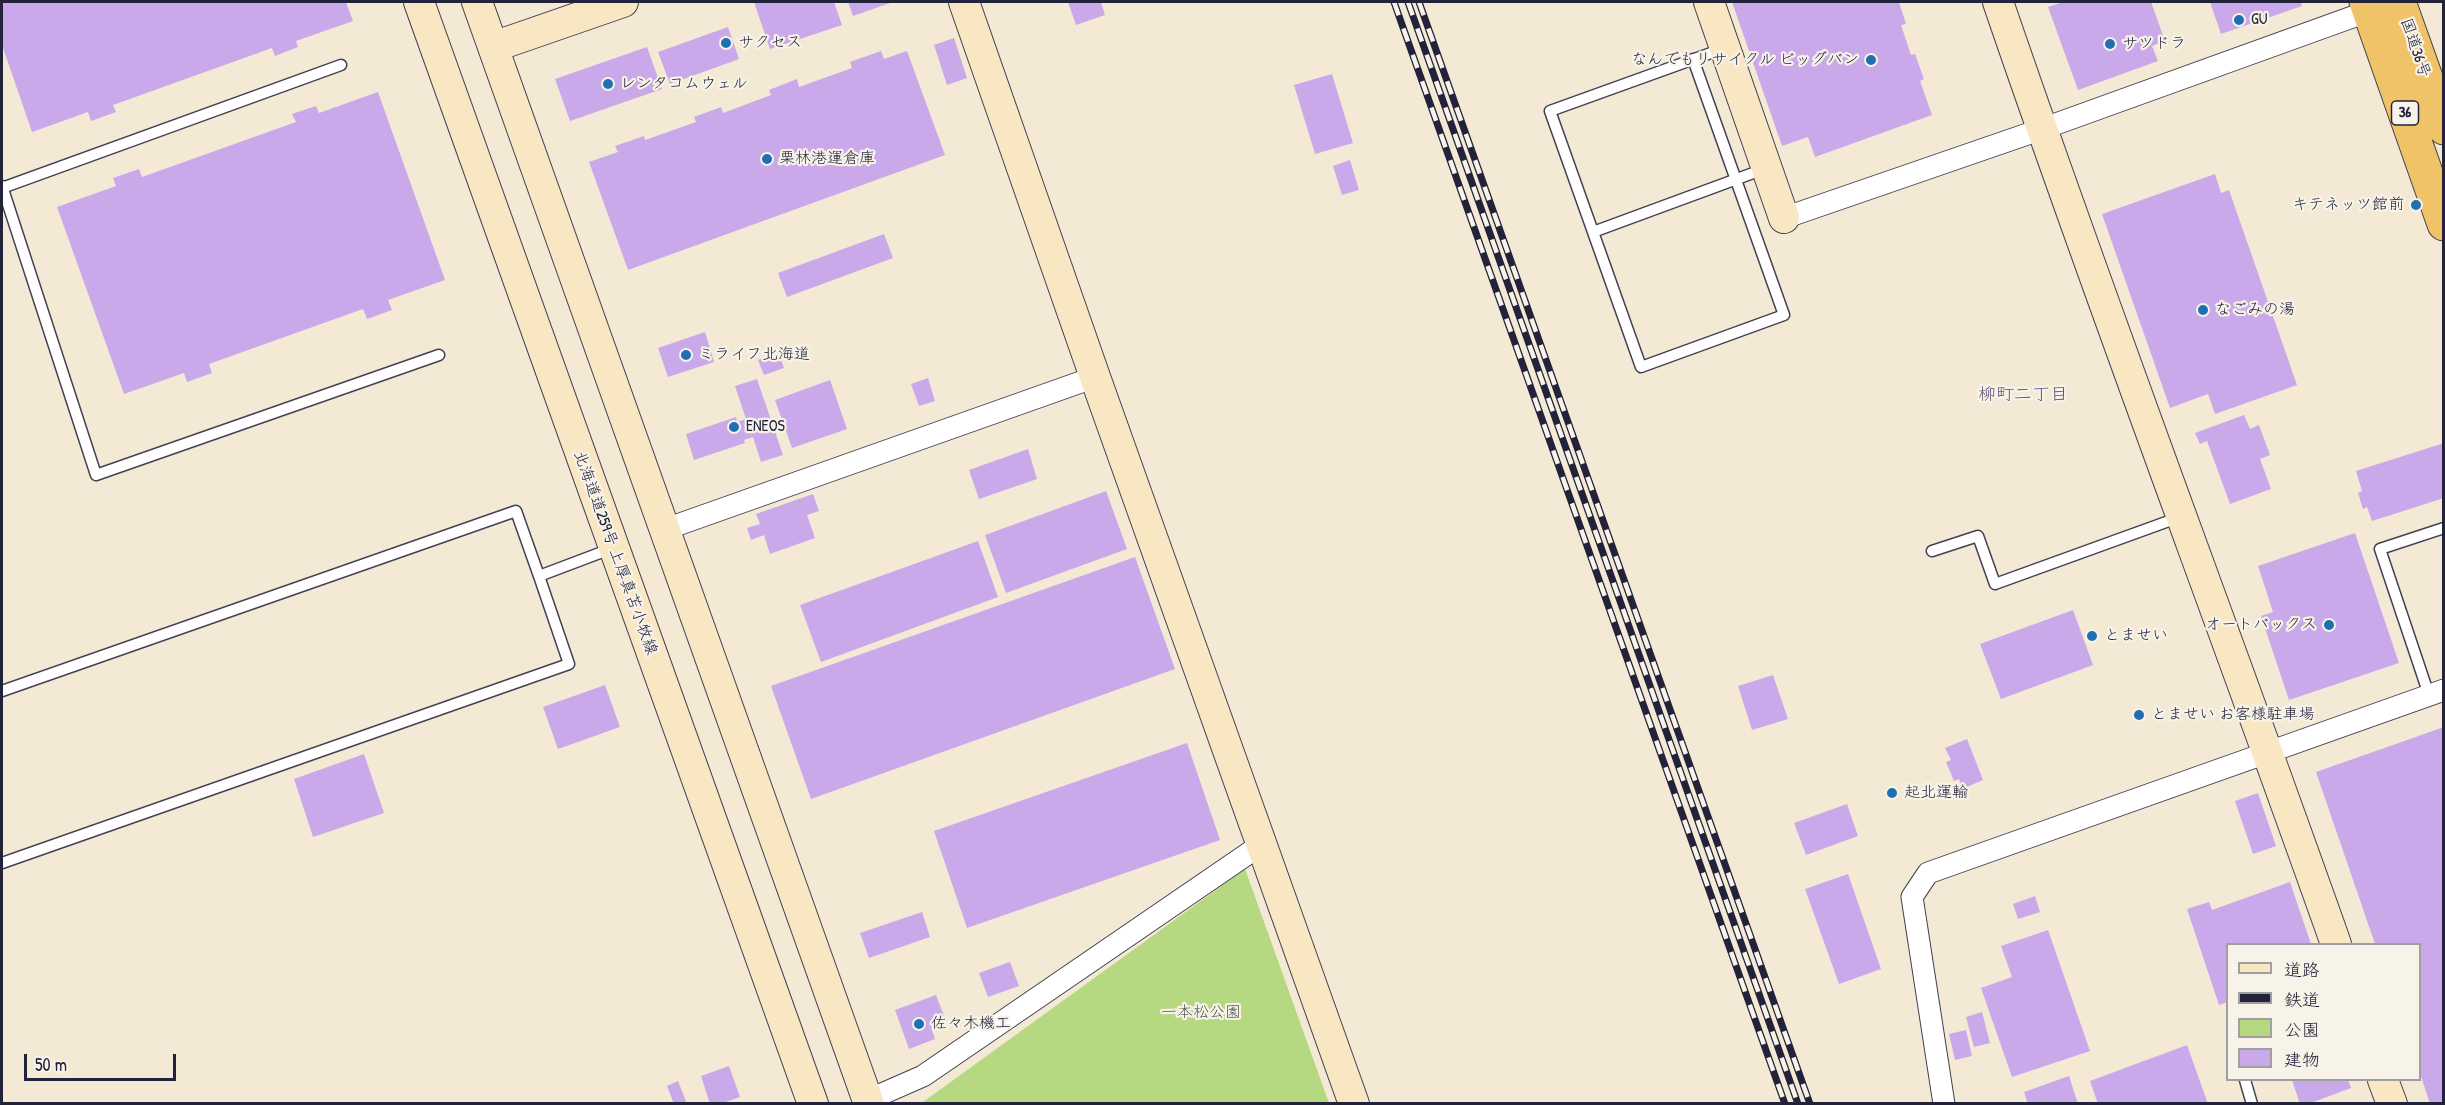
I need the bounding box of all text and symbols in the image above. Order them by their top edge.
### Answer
place label: GU [2251,10,2267,30]
marker: GU [2232,13,2246,27]
street label: 国道36号 [2396,16,2434,80]
place label: サクセス [738,33,802,53]
place label: サツドラ [2122,34,2186,54]
marker: サクセス [719,36,733,50]
marker: サツドラ [2103,37,2117,51]
place label: なんでもリサイクル ビッグバン [1631,50,1859,70]
marker: なんでもリサイクル ビッグバン [1864,53,1878,67]
place label: レンタコムウェル [620,74,748,94]
marker: レンタコムウェル [601,77,615,91]
road number: 36 [2392,101,2418,125]
place label: 栗林港運倉庫 [779,149,875,169]
marker: 栗林港運倉庫 [760,152,774,166]
place label: キテネッツ館前 [2292,195,2404,215]
marker: キテネッツ館前 [2409,198,2423,212]
place label: なごみの湯 [2215,300,2295,320]
marker: なごみの湯 [2196,303,2210,317]
place label: ミライフ北海道 [698,345,810,365]
marker: ミライフ北海道 [679,348,693,362]
district label: 柳町二丁目 [1978,384,2068,406]
place label: ENEOS [746,417,785,437]
marker: ENEOS [727,420,741,434]
street label: 北海道道259号 上厚真苫小牧線 [569,448,661,658]
place label: オートバックス [2205,615,2317,635]
marker: オートバックス [2322,618,2336,632]
place label: とませい [2104,626,2168,646]
marker: とませい [2085,629,2099,643]
place label: とませい お客様駐車場 [2151,705,2315,725]
marker: とませい お客様駐車場 [2132,708,2146,722]
place label: 起北運輸 [1904,783,1968,803]
marker: 起北運輸 [1885,786,1899,800]
legend [2226,943,2421,1081]
text: 道路 [2284,957,2320,982]
text: 鉄道 [2284,987,2320,1012]
park label: 一本松公園 [1161,1003,1241,1023]
place label: 佐々木機工 [931,1014,1011,1034]
marker: 佐々木機工 [912,1017,926,1031]
text: 公園 [2284,1017,2320,1042]
scale bar [27,1042,178,1080]
text: 建物 [2284,1047,2320,1072]
text: 50 m [35,1052,67,1077]

